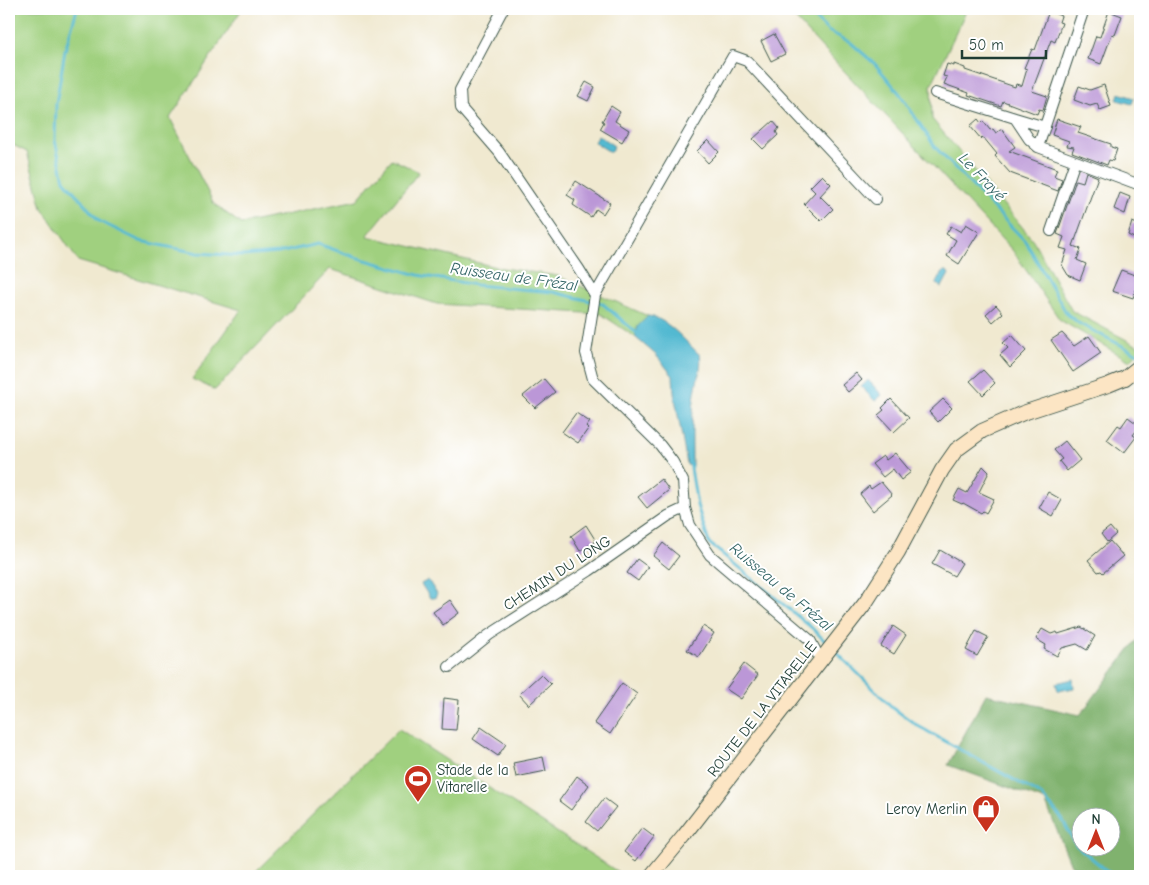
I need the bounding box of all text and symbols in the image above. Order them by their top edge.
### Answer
scale bar [962,28,1045,60]
text: 50 m [969,36,1004,54]
water label: Le Frayé [955,149,1009,205]
water label: Ruisseau de Frézal [449,259,579,295]
street label: CHEMIN DU LONG [500,531,614,614]
water label: Ruisseau de Frézal [726,539,836,635]
street label: ROUTE DE LA VITARELLE [704,638,820,780]
place label: Stade de la Vitarelle [437,761,509,796]
sports icon: Stade de la Vitarelle [403,764,433,803]
shop icon: Leroy Merlin [971,794,1001,833]
place label: Leroy Merlin [886,800,967,818]
north arrow [1072,808,1122,858]
text: N [1091,811,1101,828]

